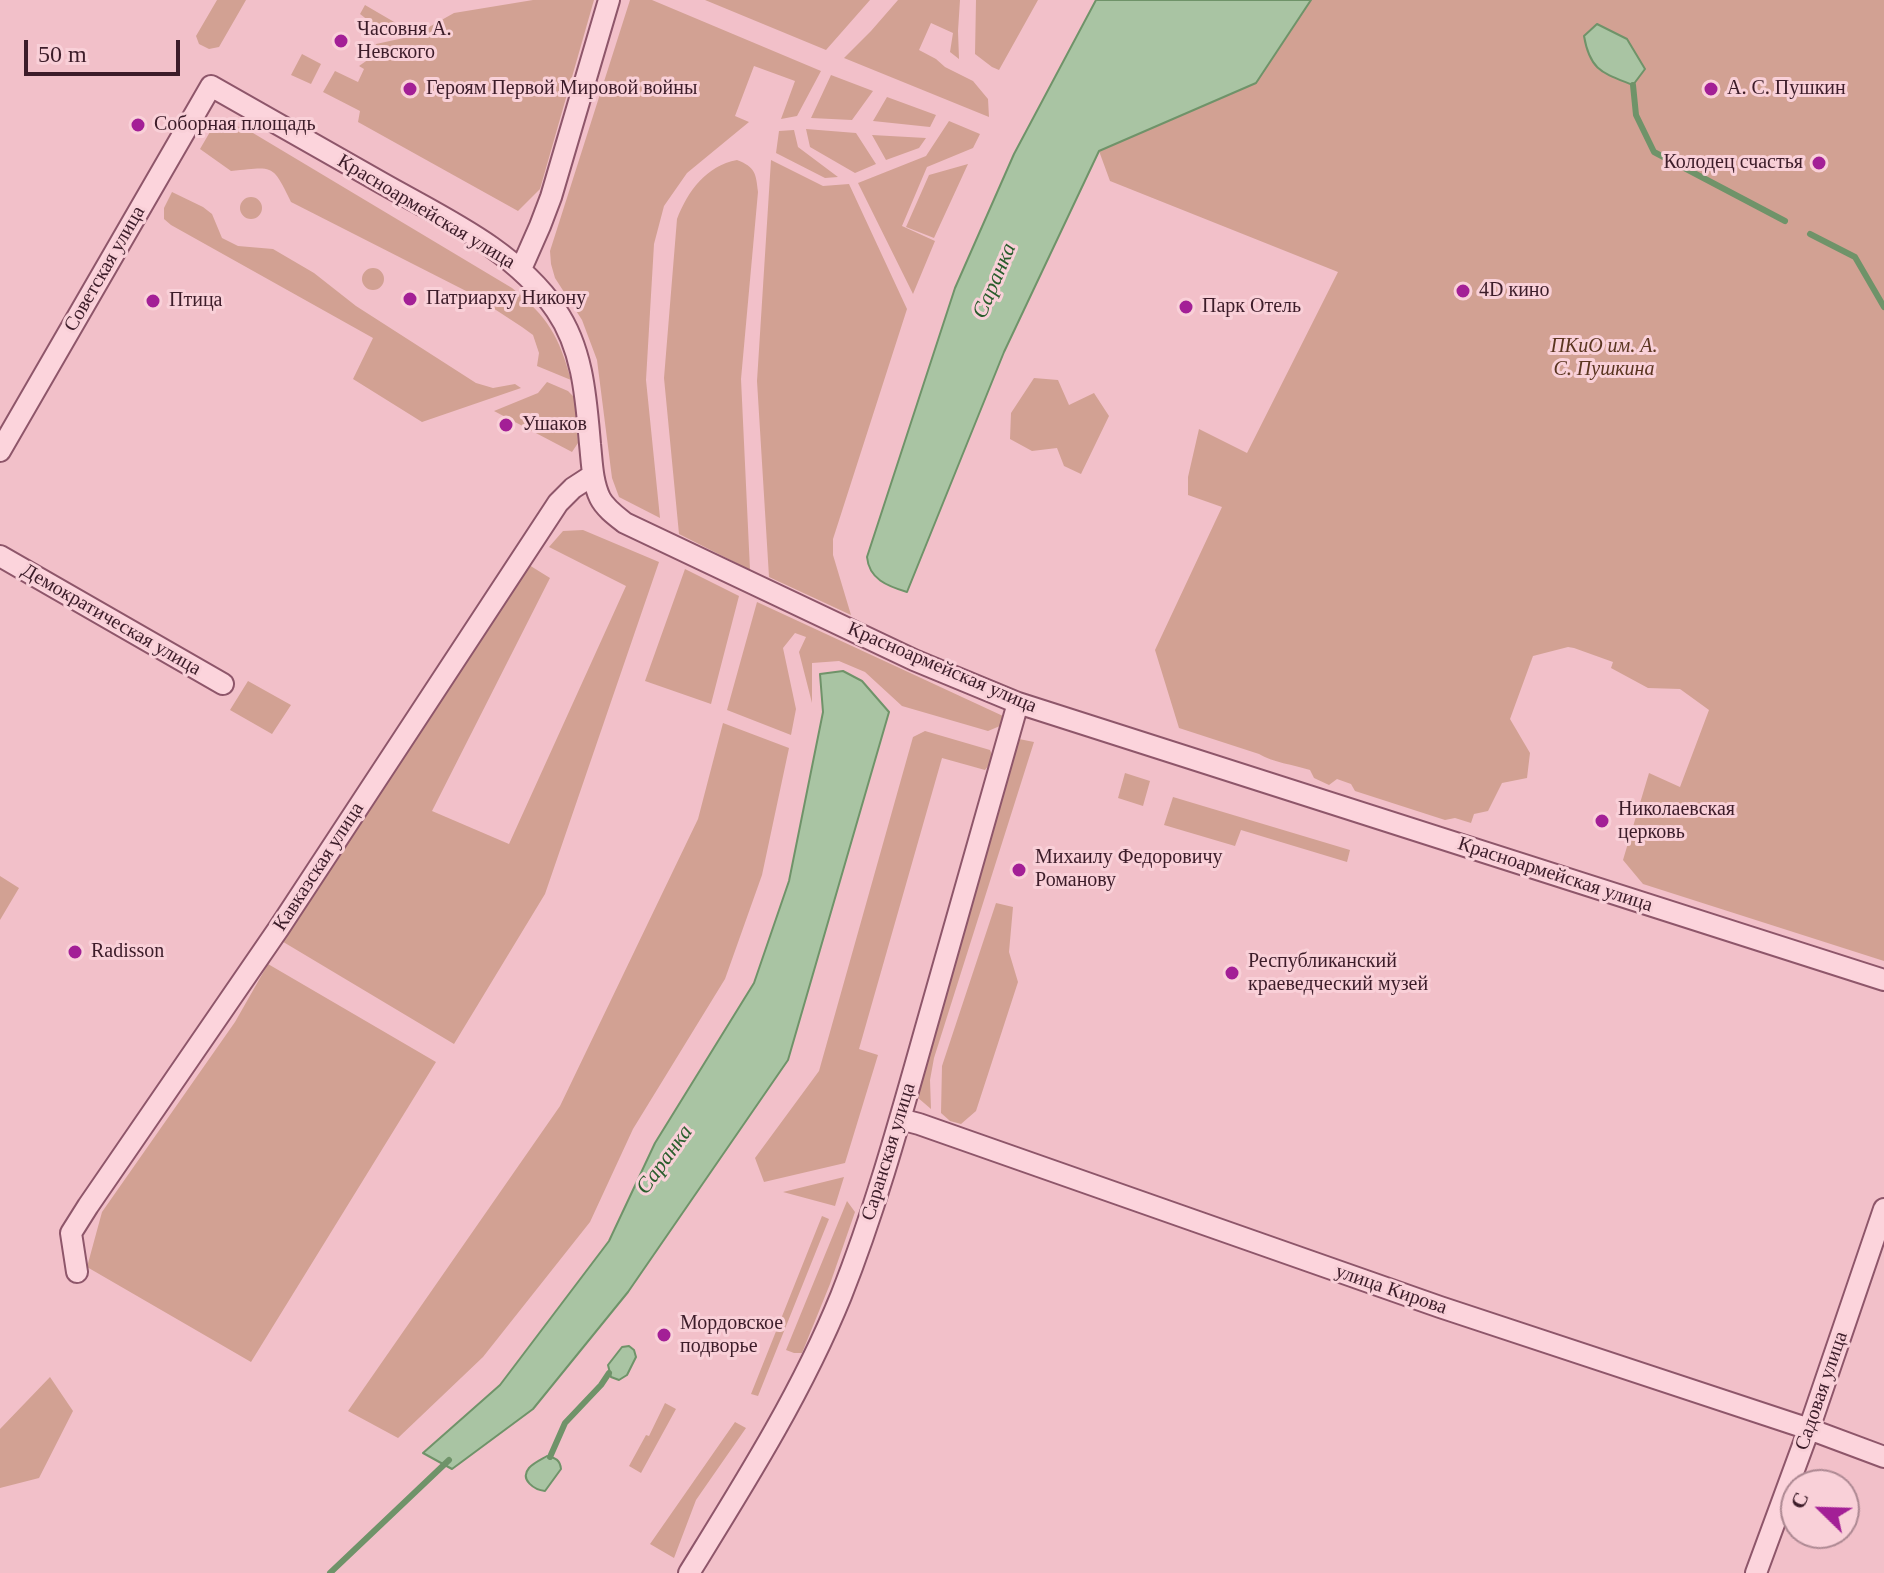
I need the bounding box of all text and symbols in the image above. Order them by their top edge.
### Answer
place label: Часовня А. Невского [357,18,452,65]
scale bar [28,24,184,74]
marker: Часовня А. Невского [332,32,350,50]
text: 50 m [38,41,87,67]
place label: Героям Первой Мировой войны [426,77,698,101]
place label: А. С. Пушкин [1727,77,1847,101]
marker: Героям Первой Мировой войны [401,80,419,98]
marker: А. С. Пушкин [1702,80,1720,98]
place label: Соборная площадь [154,113,316,137]
marker: Соборная площадь [129,116,147,134]
street label: Красноармейская улица [333,149,519,275]
place label: Колодец счастья [1663,151,1803,175]
marker: Колодец счастья [1810,154,1828,172]
street label: Советская улица [59,202,151,336]
water label: Саранка [967,239,1023,323]
place label: 4D кино [1479,279,1550,303]
marker: 4D кино [1454,282,1472,300]
place label: Патриарху Никону [426,287,587,311]
place label: Птица [169,289,222,313]
marker: Патриарху Никону [401,290,419,308]
marker: Птица [144,292,162,310]
place label: Парк Отель [1202,295,1302,319]
marker: Парк Отель [1177,298,1195,316]
park label: ПКиО им. А. С. Пушкина [1550,335,1658,382]
place label: Ушаков [522,413,587,437]
marker: Ушаков [497,416,515,434]
street label: Демократическая улица [17,559,205,681]
street label: Красноармейская улица [844,617,1040,719]
street label: Кавказская улица [268,798,370,936]
place label: Николаевская церковь [1618,798,1735,845]
marker: Николаевская церковь [1593,812,1611,830]
street label: Красноармейская улица [1454,832,1656,918]
place label: Михаилу Федоровичу Романову [1035,846,1223,893]
marker: Михаилу Федоровичу Романову [1010,861,1028,879]
place label: Radisson [91,940,173,964]
marker: Radisson [66,943,84,961]
place label: Республиканский краеведческий музей [1248,950,1429,997]
marker: Республиканский краеведческий музей [1223,964,1241,982]
street label: Саранская улица [857,1080,921,1224]
water label: Саранка [631,1120,699,1200]
street label: улица Кирова [1332,1260,1450,1320]
place label: Мордовское подворье [680,1312,783,1359]
marker: Мордовское подворье [655,1326,673,1344]
street label: Садовая улица [1790,1328,1854,1454]
north arrow [1780,1469,1860,1549]
text: С [1785,1488,1814,1512]

